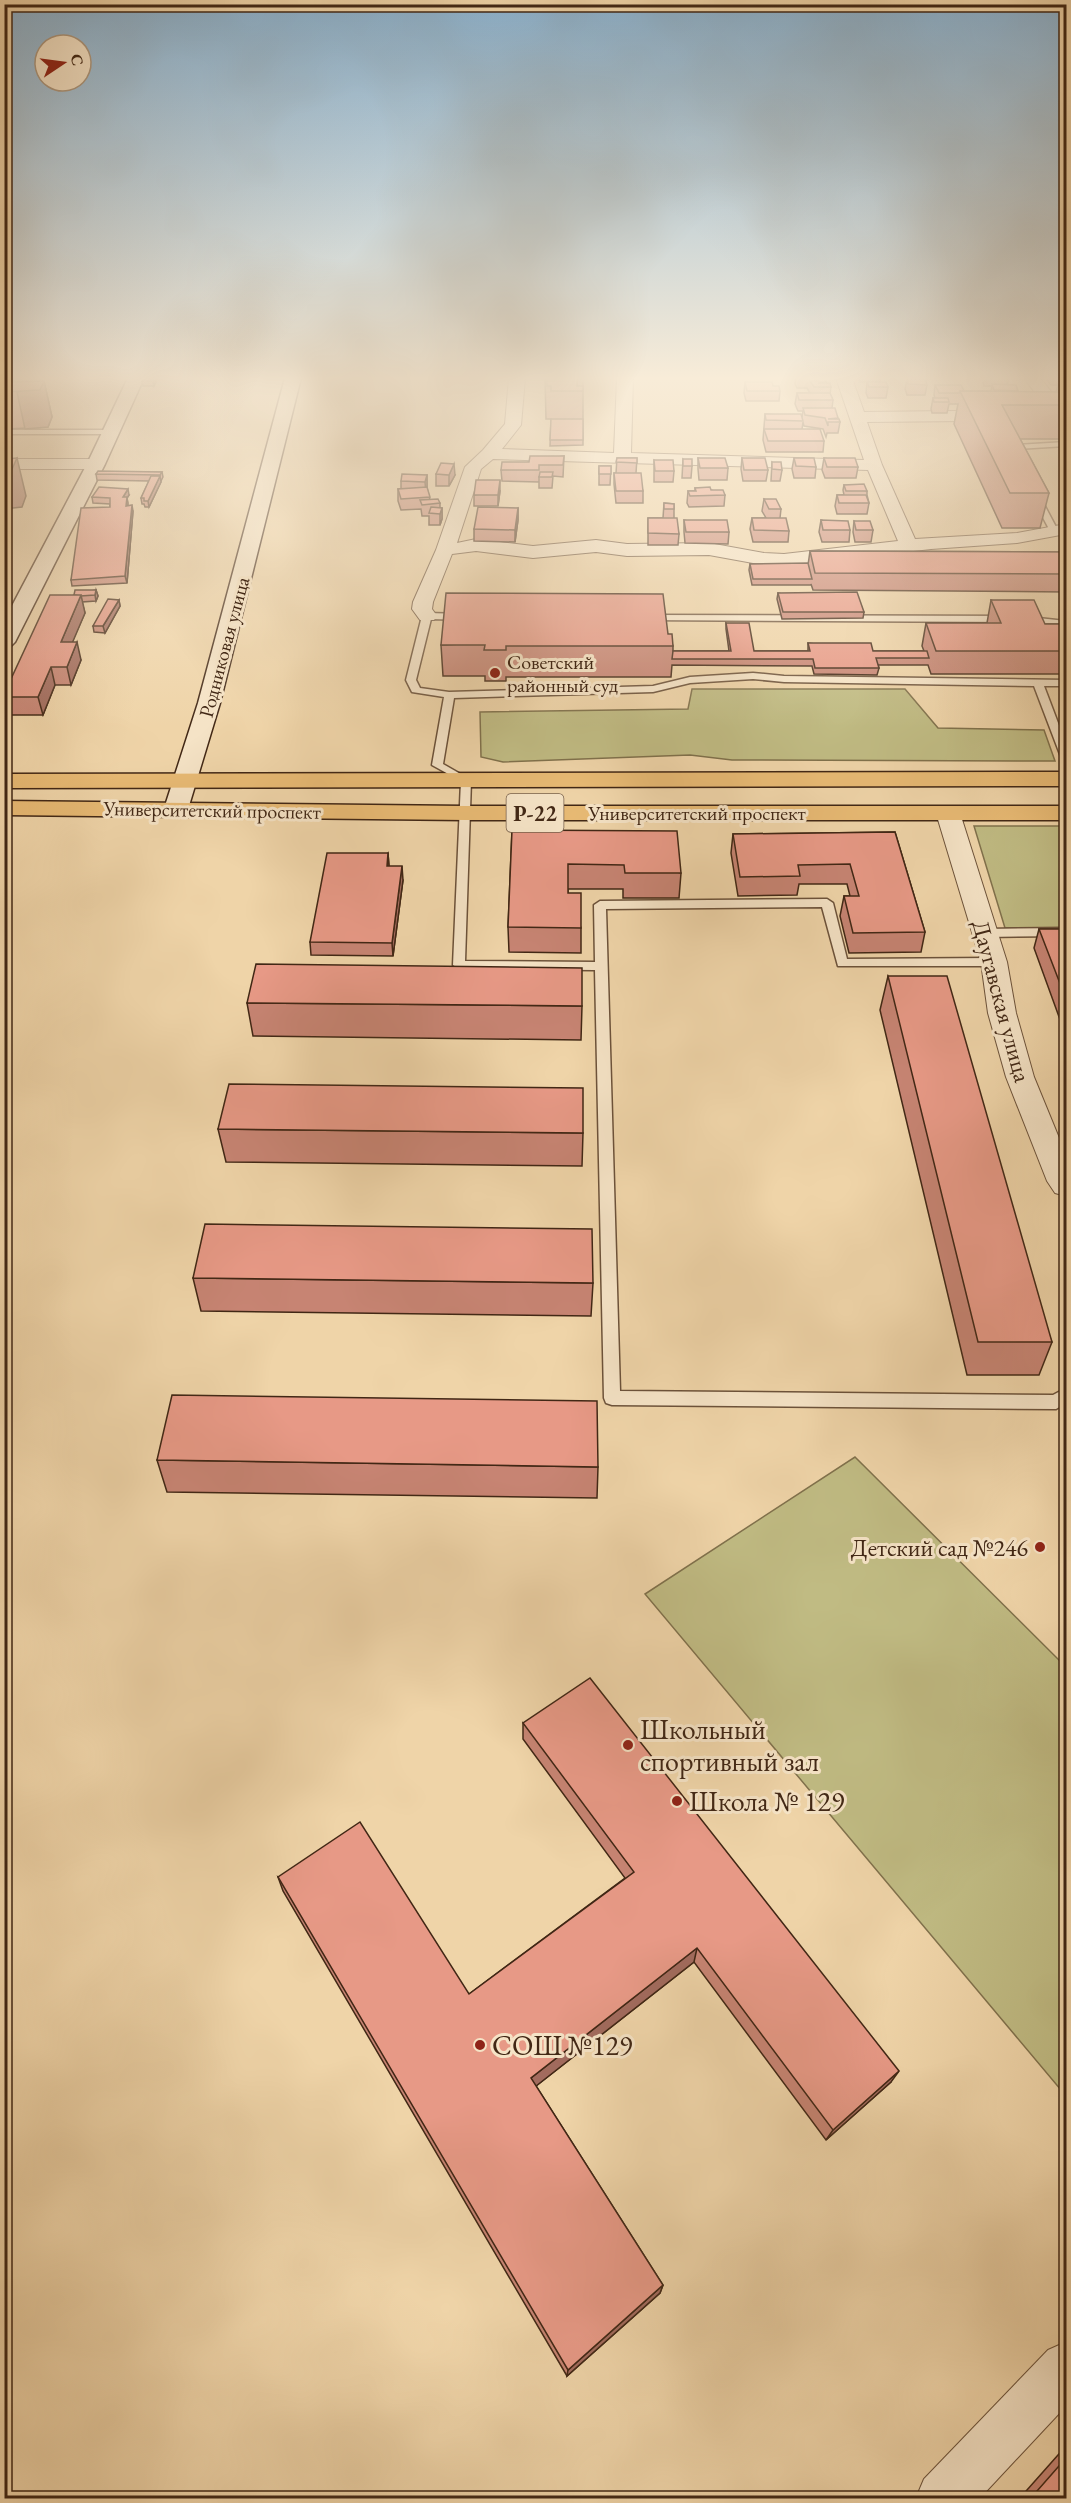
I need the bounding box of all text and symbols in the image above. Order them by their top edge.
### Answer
north arrow [33,33,93,93]
text: С [66,52,89,68]
street label: Родниковая улица [193,574,255,720]
place label: Советский районный суд [507,649,618,698]
marker: Советский районный суд [488,666,502,680]
road number: Р-22 [506,794,564,832]
street label: Университетский проспект [102,795,321,825]
street label: Университетский проспект [587,800,806,826]
street label: Даугавская улица [965,916,1039,1086]
place label: Детский сад №246 [851,1532,1028,1563]
marker: Детский сад №246 [1033,1540,1047,1554]
place label: Школьный спортивный зал [640,1711,819,1779]
marker: Школьный спортивный зал [621,1738,635,1752]
place label: Школа № 129 [689,1783,844,1819]
marker: Школа № 129 [670,1794,684,1808]
place label: СОШ №129 [492,2027,632,2063]
marker: СОШ №129 [473,2038,487,2052]

